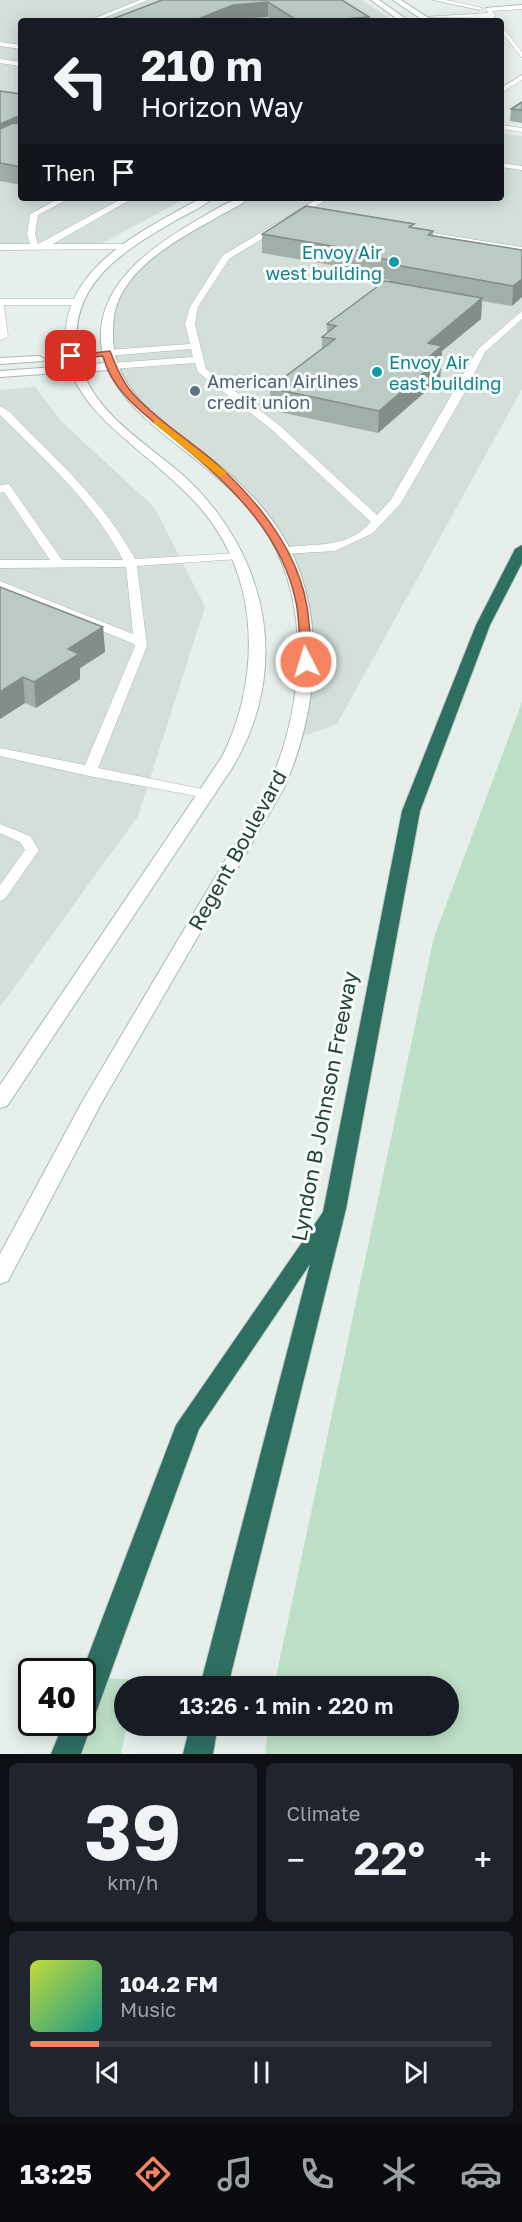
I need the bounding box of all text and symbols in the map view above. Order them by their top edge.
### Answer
text: 210 m [141,40,263,90]
icon: left [42,42,120,120]
text: Horizon Way [141,91,304,123]
icon: arrive [107,156,140,189]
text: Then [42,159,95,186]
place label: Envoy Air west building [266,241,382,284]
marker: Envoy Air west building [387,255,401,269]
pin [45,330,96,381]
icon: arrive [54,339,87,372]
place label: Envoy Air east building [389,351,501,394]
marker: Envoy Air east building [370,365,384,379]
place label: American Airlines credit union [207,370,358,413]
marker: American Airlines credit union [188,384,202,398]
position arrow [274,630,338,694]
street label: Regent Boulevard [182,765,292,935]
street label: Lyndon B Johnson Freeway [285,969,363,1243]
speed limit sign: 40 [18,1658,96,1736]
text: 13:26 · 1 min · 220 m [179,1692,394,1719]
text: 39 [84,1784,181,1877]
text: Climate [287,1801,360,1825]
text: 22° [354,1831,425,1885]
text: − [287,1840,305,1879]
text: + [474,1840,492,1879]
text: km/h [107,1870,158,1894]
text: 104.2 FM [120,1970,218,1997]
text: Music [120,1997,176,2021]
icon: previous [91,2056,124,2089]
icon: pause [245,2056,278,2089]
icon: next [399,2056,432,2089]
icon: directions [132,2153,174,2195]
icon: music [214,2153,256,2195]
icon: phone [296,2153,338,2195]
icon: climate [378,2153,420,2195]
icon: car [460,2153,502,2195]
text: 13:25 [20,2158,92,2190]

